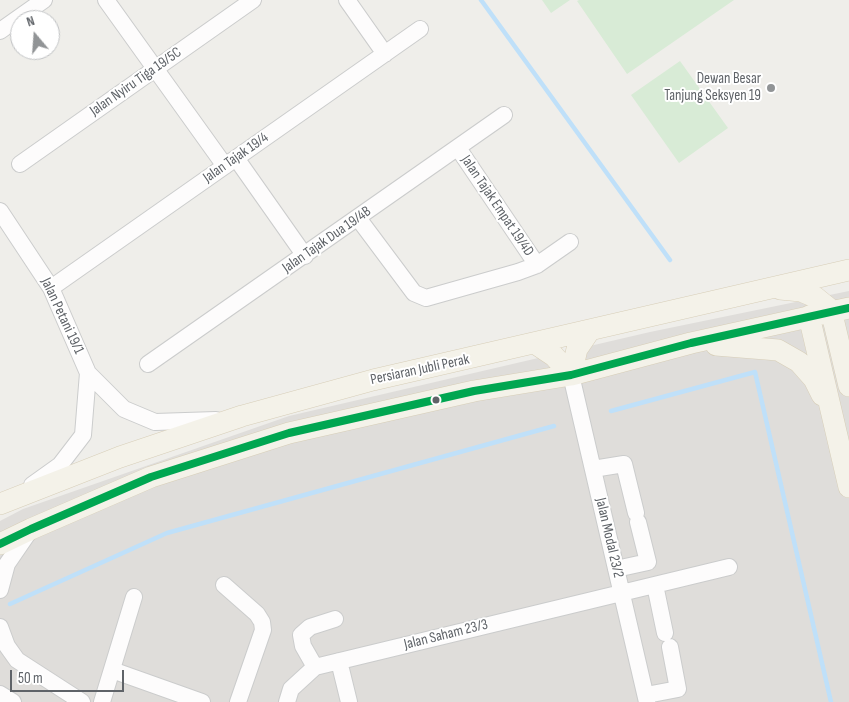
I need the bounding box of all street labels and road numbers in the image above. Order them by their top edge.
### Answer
street label: Jalan Nyiru Tiga 19/5C [87,44,185,120]
street label: Jalan Tajak 19/4 [200,129,272,187]
street label: Jalan Tajak Empat 19/4D [457,152,537,260]
street label: Jalan Tajak Dua 19/4B [279,203,375,277]
street label: Jalan Petani 19/1 [37,275,87,357]
street label: Persiaran Jubli Perak [369,351,471,389]
street label: Jalan Modal 23/2 [591,496,627,580]
street label: Jalan Saham 23/3 [402,616,490,654]

